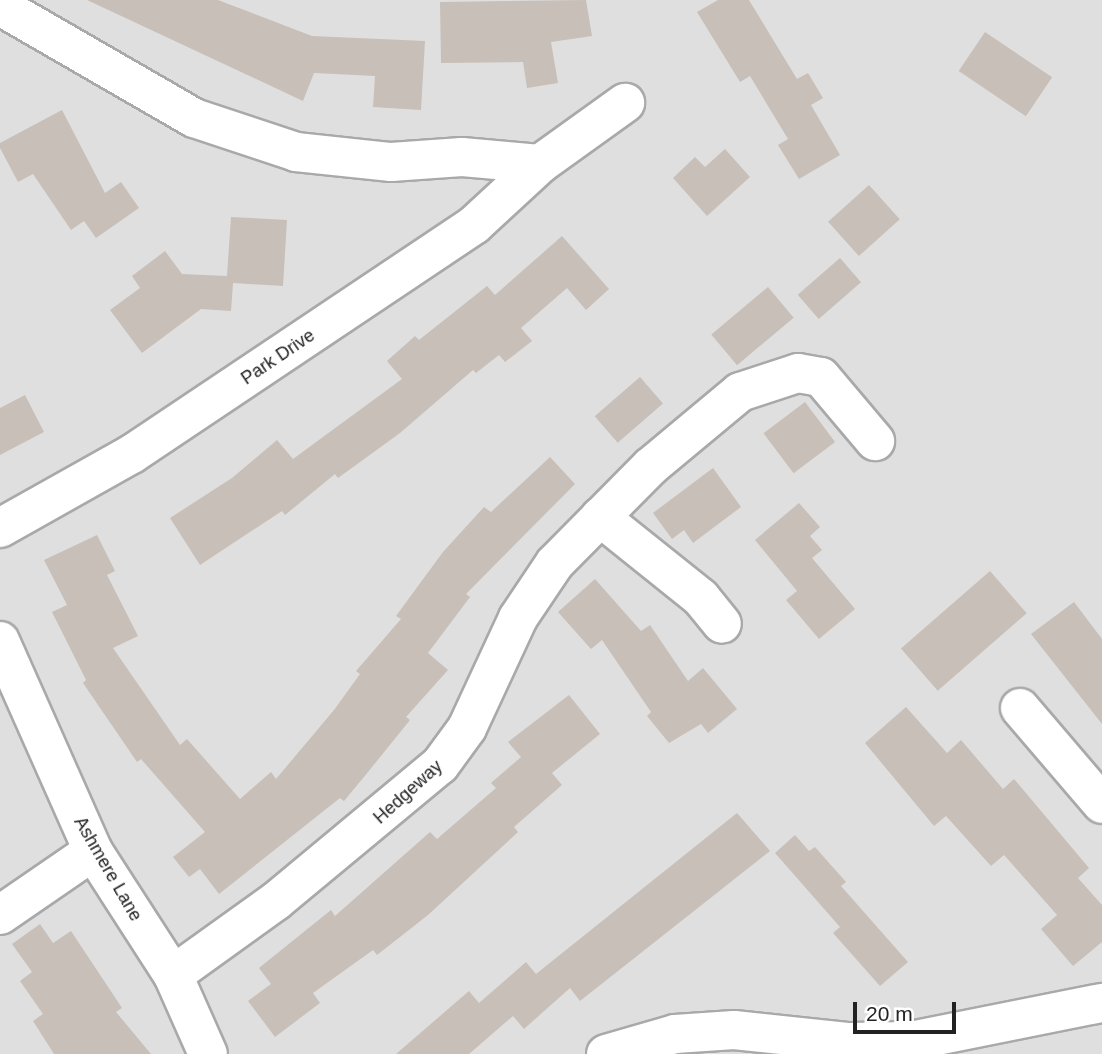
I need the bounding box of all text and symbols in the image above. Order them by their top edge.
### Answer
street label: Park Drive [237,325,319,389]
street label: Hedgeway [369,756,447,828]
street label: Ashmere Lane [69,813,147,925]
scale bar [857,988,960,1032]
text: 20 m [866,1002,913,1025]

